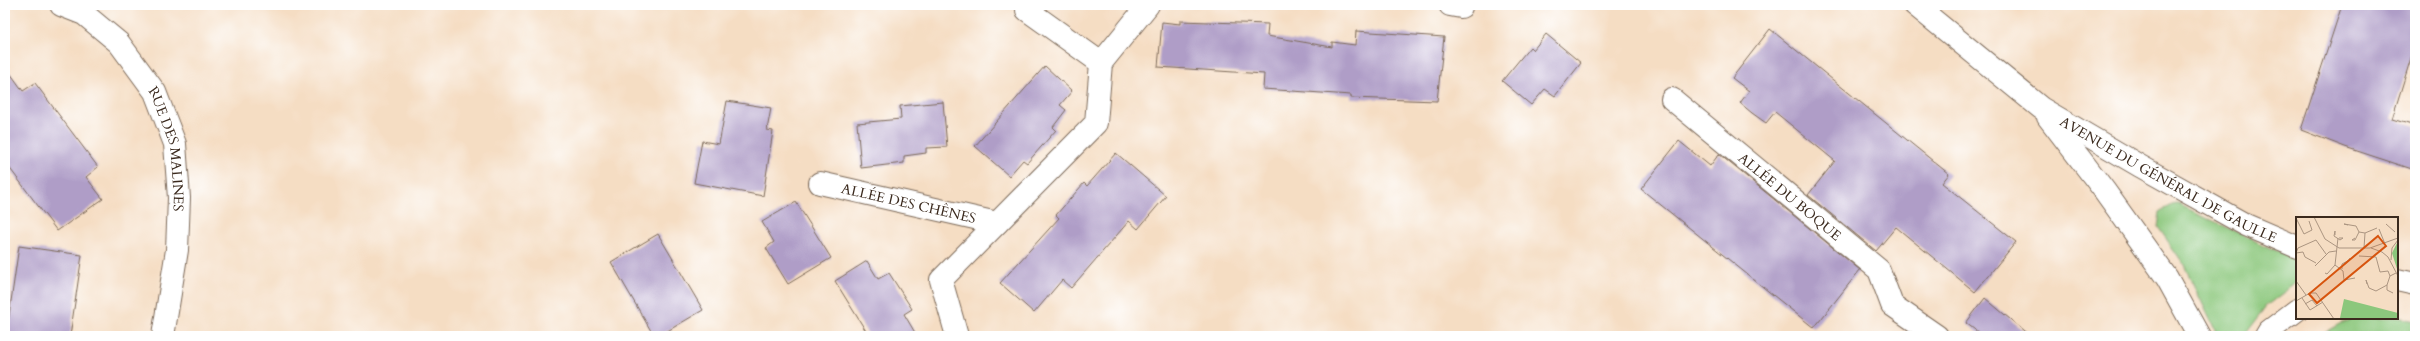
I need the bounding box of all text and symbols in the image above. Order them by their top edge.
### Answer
street label: RUE DES MALINES [144,82,189,212]
street label: AVENUE DU GÉNÉRAL DE GAULLE [2057,112,2280,247]
street label: ALLÉE DU BOQUE [1734,148,1846,245]
street label: ALLÉE DES CHÊNES [840,179,978,227]
inset map [2296,217,2398,319]

